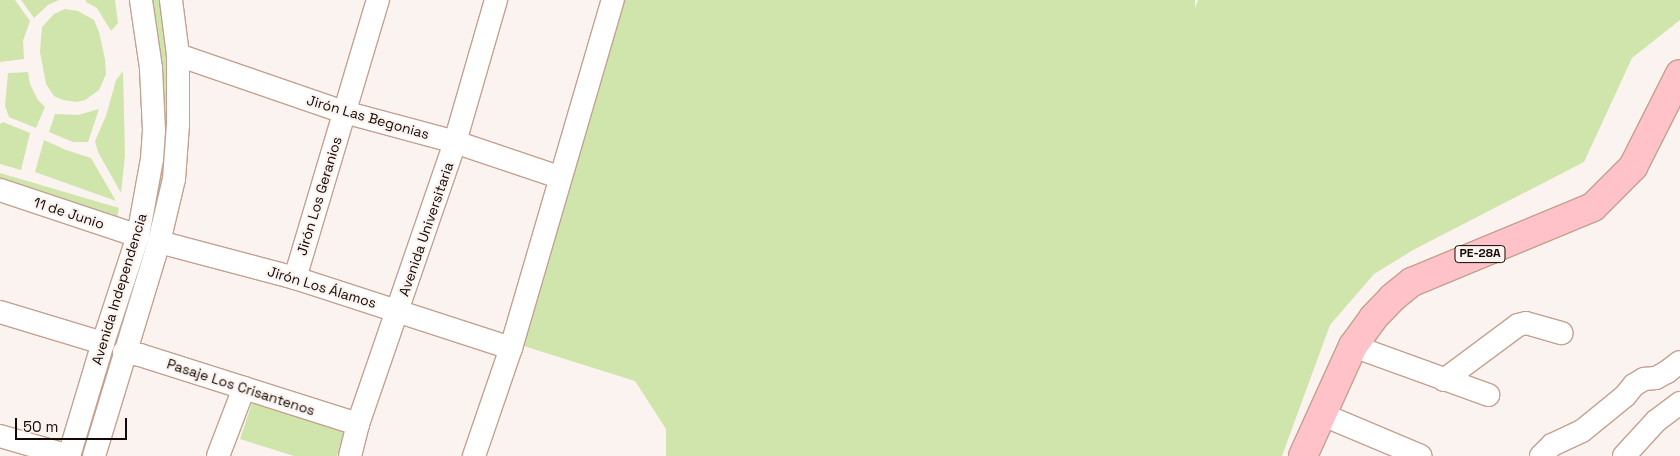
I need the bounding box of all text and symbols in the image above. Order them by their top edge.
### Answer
street label: Jirón Las Begonias [305,91,431,143]
street label: Jirón Los Geranios [293,134,345,258]
street label: Avenida Universitaria [395,160,457,298]
street label: 11 de Junio [32,194,106,232]
street label: Avenida Independencia [88,211,150,367]
road number: PE-28A [1454,244,1506,264]
street label: Jirón Los Álamos [265,262,379,312]
street label: Pasaje Los Crisantenos [165,355,317,419]
scale bar [18,408,130,440]
text: 50 m [23,417,58,436]

